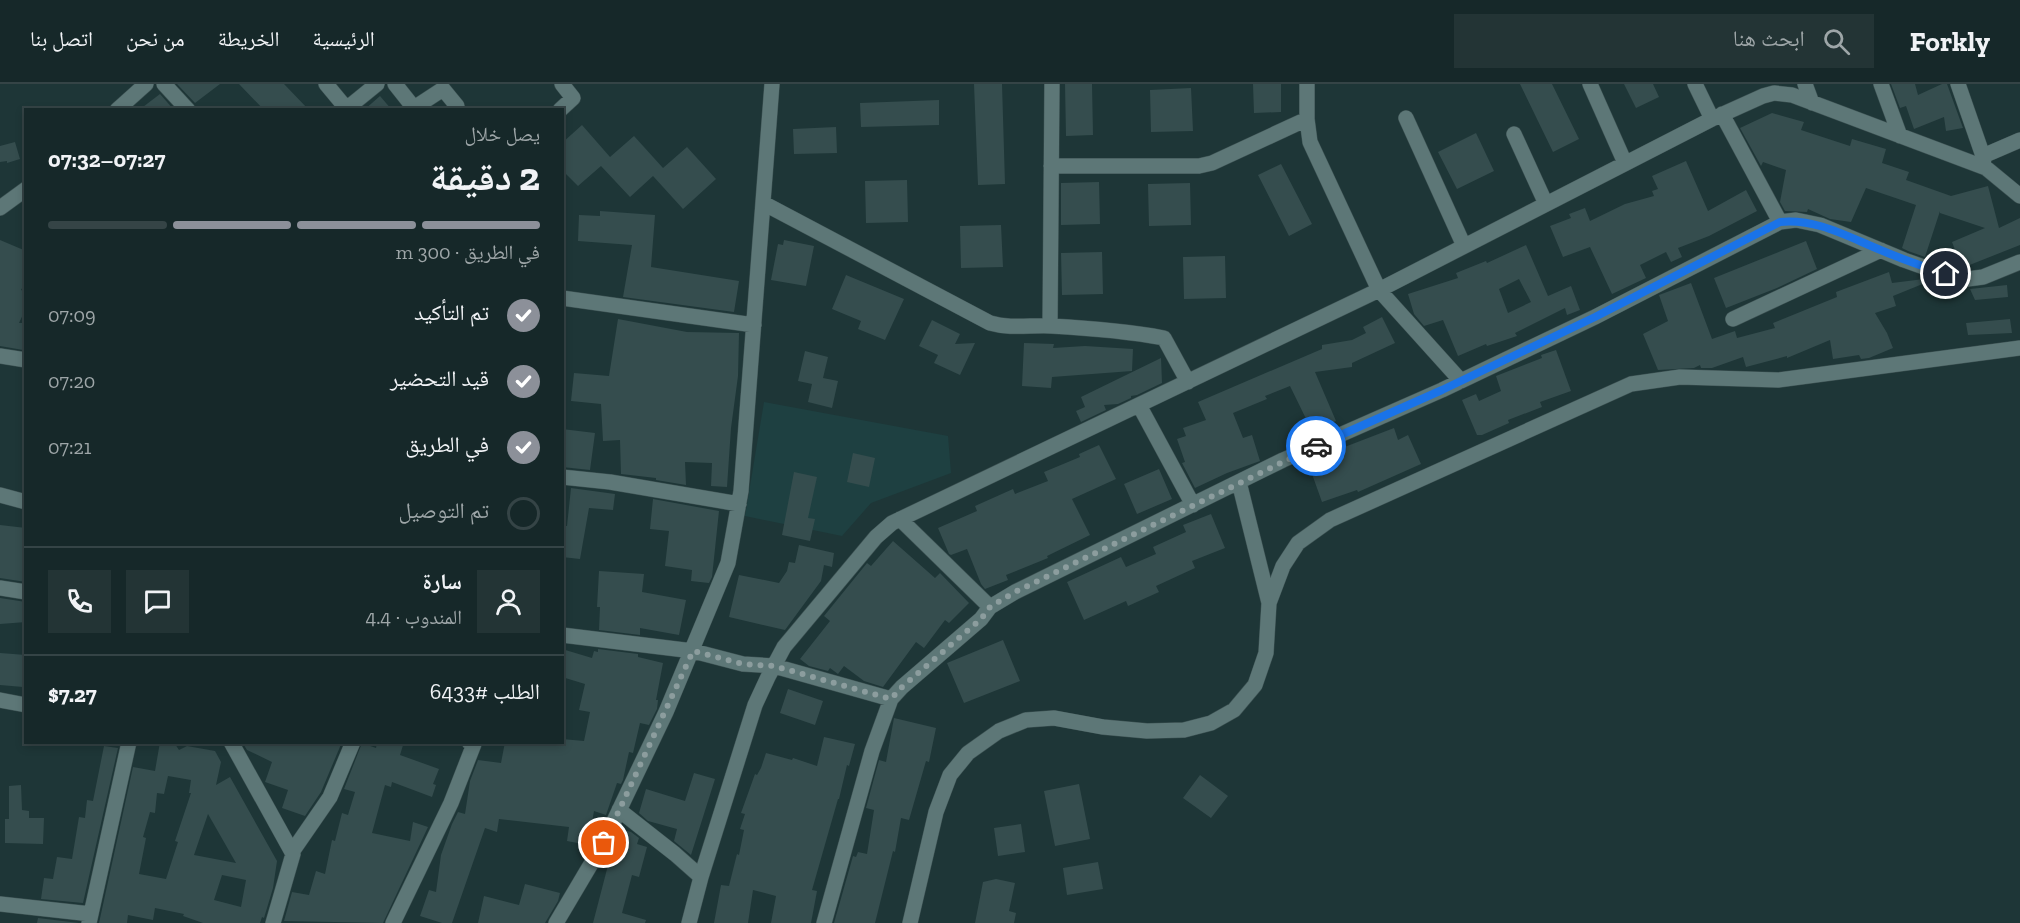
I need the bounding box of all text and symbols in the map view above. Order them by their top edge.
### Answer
search box [1454,14,1874,68]
text: ابحث هنا [1733,25,1805,52]
icon: search [1820,25,1853,58]
text: Forkly [1910,25,1990,58]
text: اتصل بنا [30,26,93,51]
text: من نحن [126,26,185,51]
text: الخريطة [218,26,279,51]
text: الرئيسية [312,26,375,51]
text: يصل خلال [464,122,540,146]
text: 07:27–07:32 [48,146,165,173]
text: 2 دقيقة [430,153,540,200]
text: في الطريق · 300 m [396,240,540,264]
pin [1920,248,1971,299]
icon: home [1929,257,1962,290]
text: تم التأكيد [414,299,489,326]
icon: check [507,299,540,332]
text: 07:09 [48,303,96,327]
text: قيد التحضير [390,365,489,392]
icon: check [507,365,540,398]
text: 07:20 [48,369,95,393]
courier [1286,416,1346,476]
icon: car [1300,430,1333,463]
text: في الطريق [405,431,489,458]
icon: check [507,431,540,464]
text: 07:21 [48,435,91,459]
text: تم التوصيل [399,497,489,524]
text: سارة [423,568,462,595]
button: phone [48,570,111,633]
button: chat [126,570,189,633]
button: person [477,570,540,633]
text: المندوب · 4.4 [365,605,462,629]
text: الطلب #6433 [430,678,540,705]
text: $7.27 [48,681,97,708]
pin [578,817,629,868]
icon: bag [587,826,620,859]

